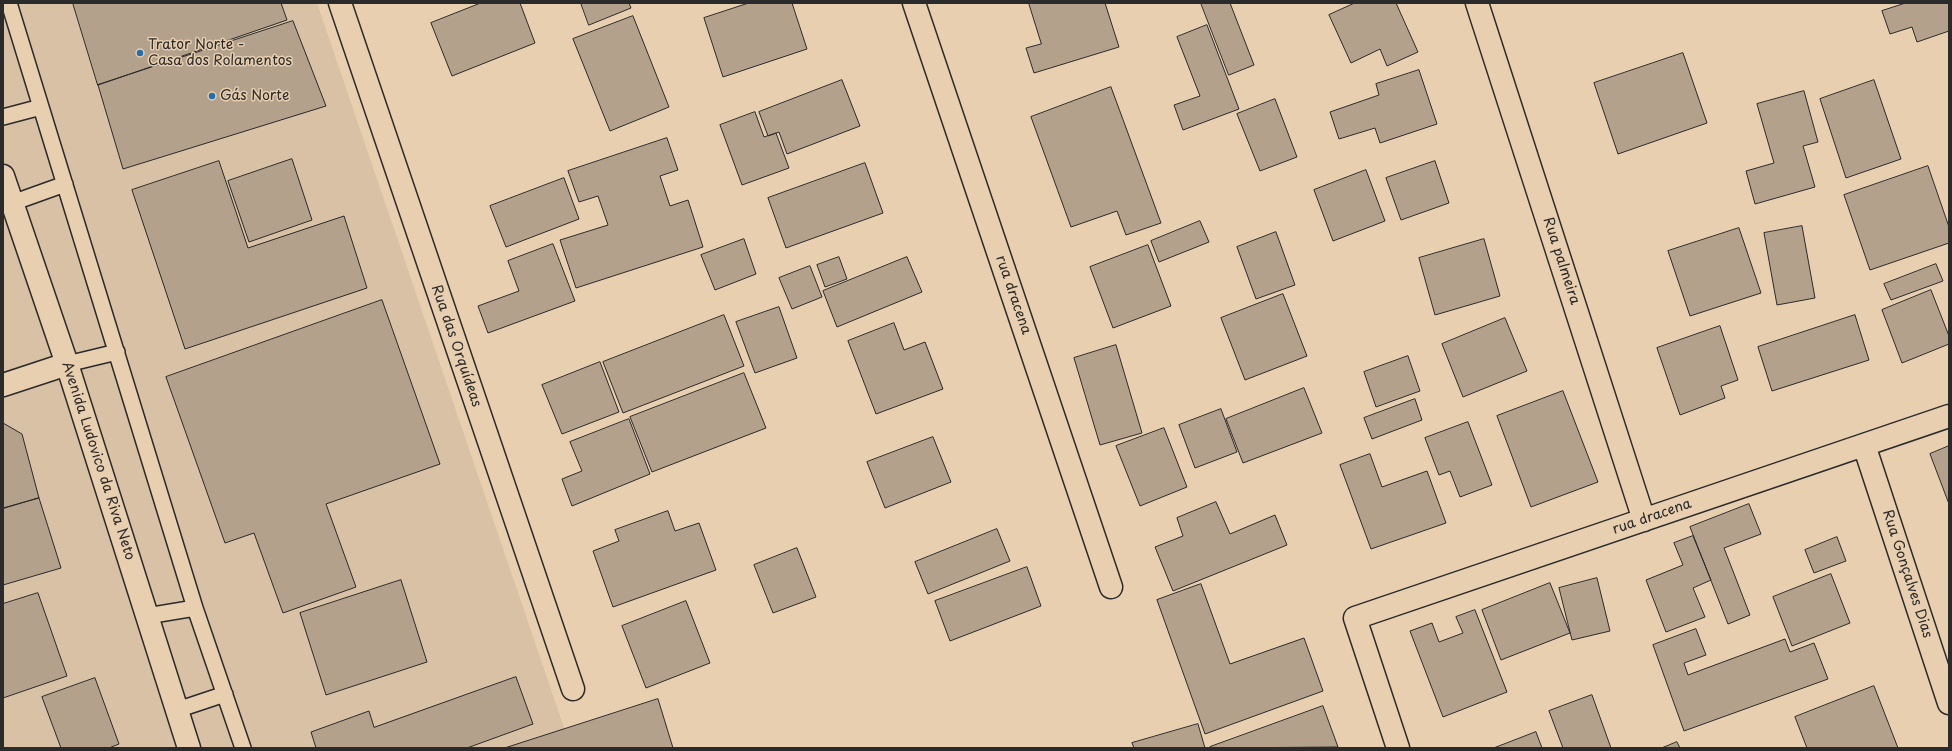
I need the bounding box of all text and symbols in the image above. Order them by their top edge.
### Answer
place label: Trator Norte - Casa dos Rolamentos [148,37,292,70]
marker: Trator Norte - Casa dos Rolamentos [135,48,145,58]
place label: Gás Norte [220,88,289,104]
marker: Gás Norte [207,91,217,101]
street label: Rua palmeira [1539,215,1583,307]
street label: rua dracena [992,253,1034,337]
street label: Rua das Orquídeas [427,283,485,409]
street label: Avenida Ludovico da Riva Neto [58,360,138,562]
street label: rua dracena [1610,496,1694,538]
street label: Rua Gonçalves Dias [1878,508,1936,640]

